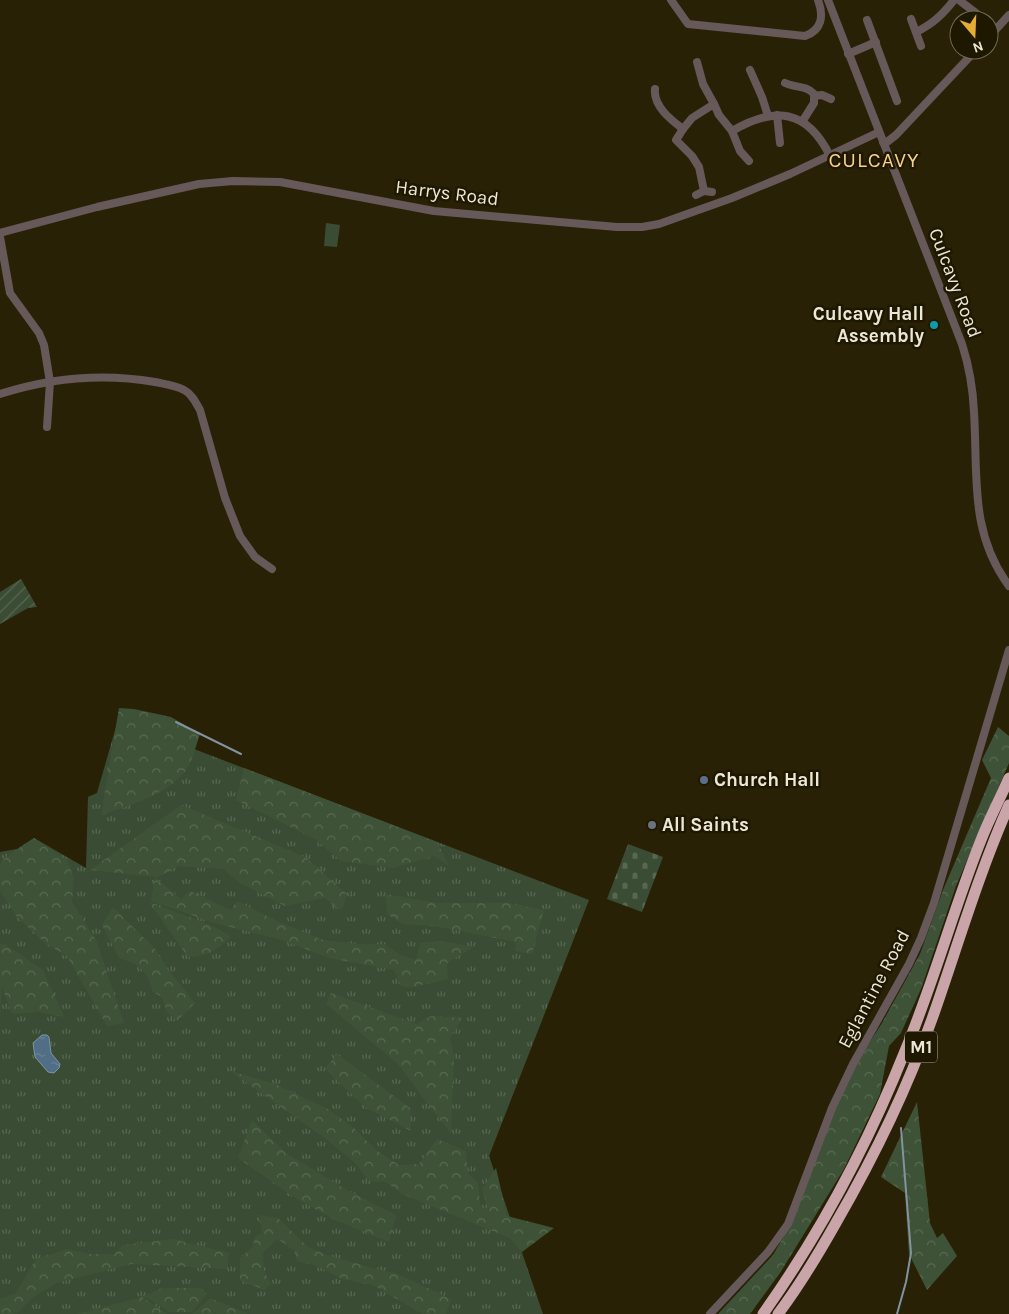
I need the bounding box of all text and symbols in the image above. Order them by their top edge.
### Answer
north arrow [949,10,999,60]
text: N [971,37,986,56]
district label: CULCAVY [828,148,920,172]
street label: Harrys Road [394,176,500,210]
street label: Culcavy Road [924,225,986,341]
place label: Culcavy Hall Assembly [813,303,924,347]
marker: Culcavy Hall Assembly [928,319,940,331]
place label: Church Hall [714,769,820,791]
marker: Church Hall [698,774,710,786]
place label: All Saints [662,814,749,836]
marker: All Saints [646,819,658,831]
street label: Eglantine Road [834,926,914,1052]
road number: M1 [905,1032,937,1062]

